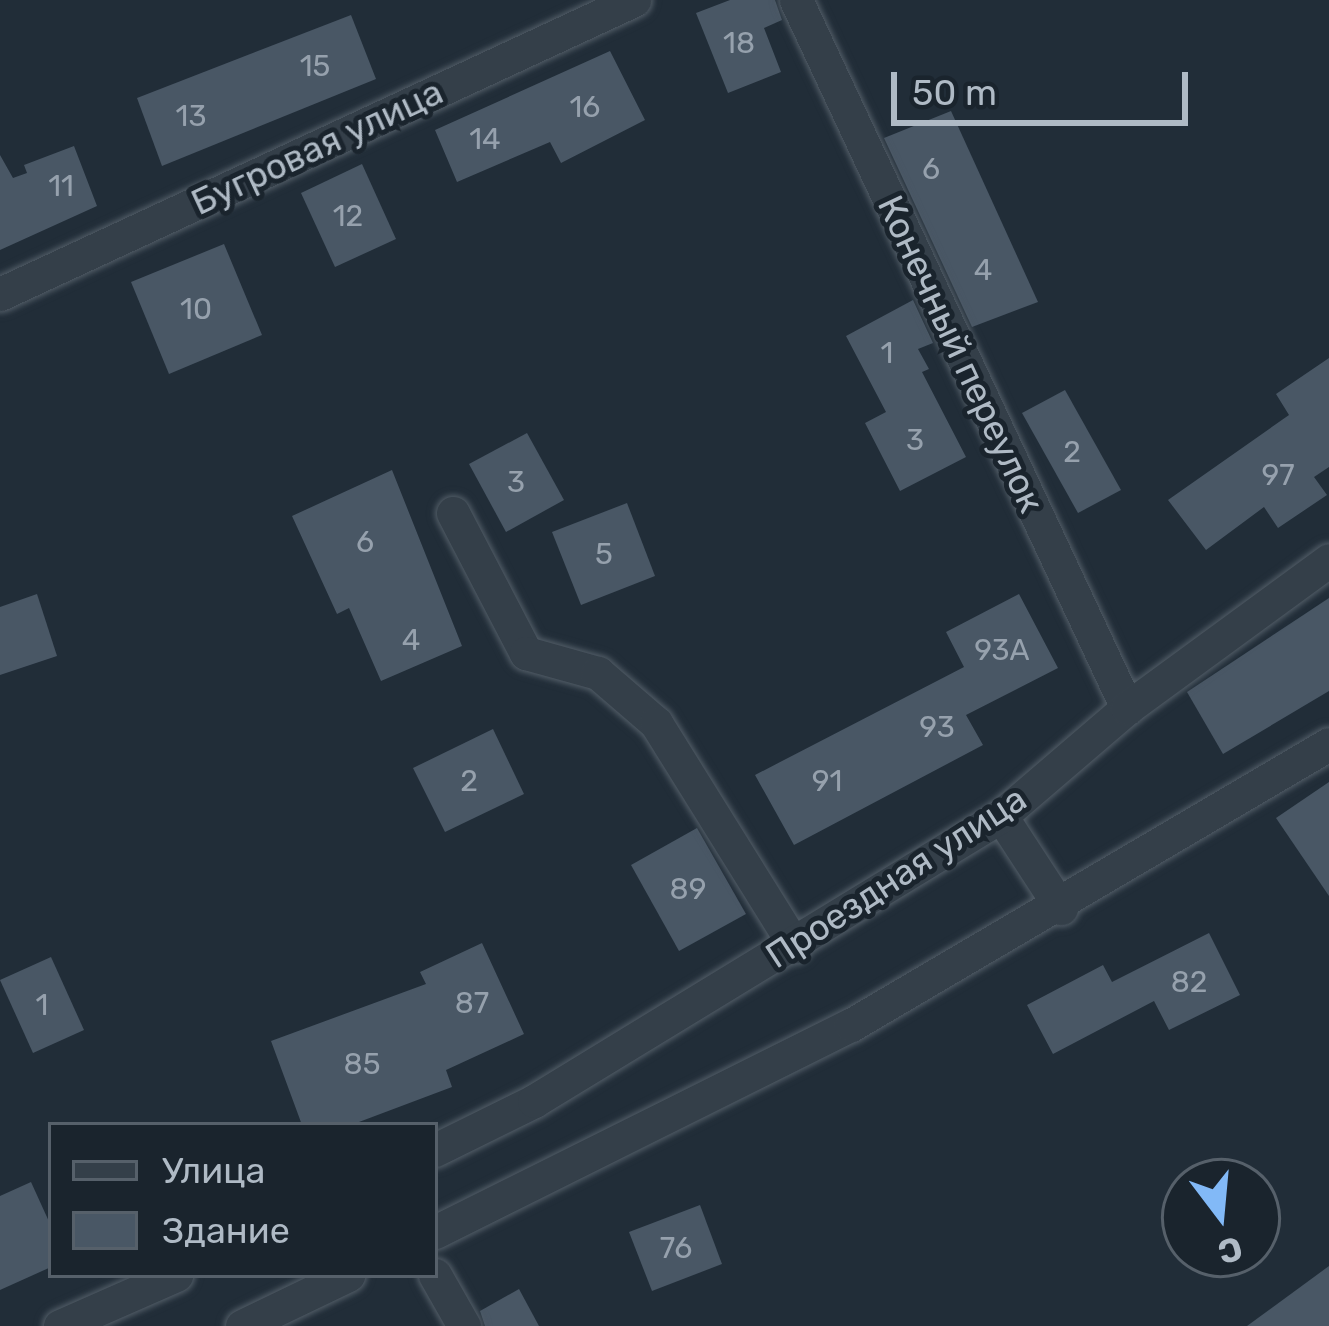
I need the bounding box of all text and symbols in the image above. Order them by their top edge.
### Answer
house number: 18 [723,25,755,61]
house number: 15 [300,48,330,84]
scale bar [897,48,1194,122]
street label: Бугровая улица [184,70,450,224]
text: 50 m [912,71,997,114]
house number: 16 [570,89,600,125]
house number: 13 [176,98,206,134]
house number: 14 [469,121,501,157]
house number: 6 [922,151,940,187]
house number: 11 [48,168,74,204]
street label: Конечный переулок [869,189,1053,519]
house number: 12 [333,198,363,234]
house number: 4 [974,252,992,288]
house number: 10 [180,291,212,327]
house number: 1 [881,335,893,371]
house number: 3 [906,422,924,458]
house number: 2 [1063,434,1081,470]
house number: 97 [1261,457,1295,493]
house number: 3 [507,464,525,500]
house number: 6 [356,524,374,560]
house number: 5 [595,536,613,572]
house number: 4 [402,622,420,658]
house number: 93А [974,632,1030,668]
house number: 93 [919,709,955,745]
house number: 2 [460,763,478,799]
house number: 91 [812,763,842,799]
street label: Проездная улица [758,777,1034,977]
house number: 89 [670,871,706,907]
house number: 82 [1171,964,1207,1000]
house number: 87 [455,985,489,1021]
house number: 1 [36,987,48,1023]
house number: 85 [344,1046,380,1082]
legend [48,1122,438,1278]
text: Улица [162,1149,265,1192]
north arrow [1161,1158,1281,1278]
text: Здание [162,1209,290,1252]
text: С [1214,1228,1247,1272]
house number: 76 [660,1230,692,1266]

